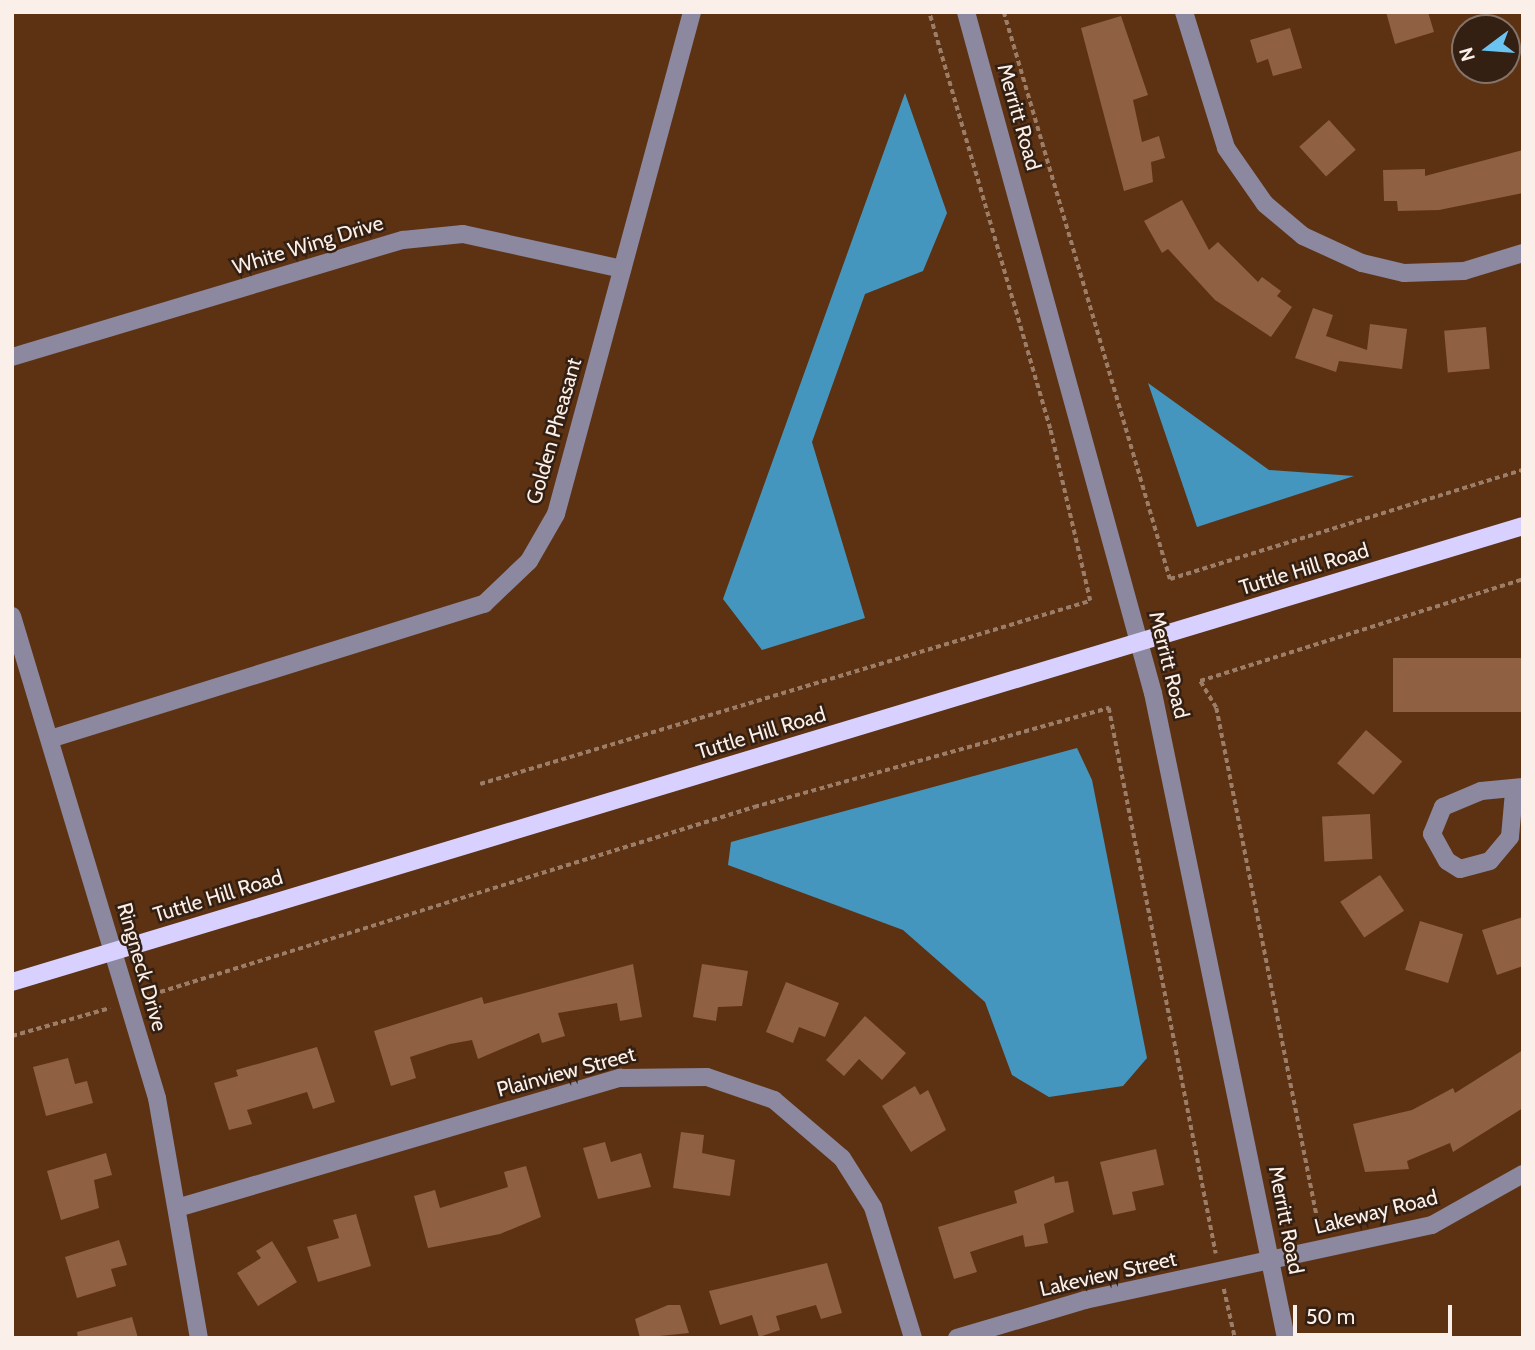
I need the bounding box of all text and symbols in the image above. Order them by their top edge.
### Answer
north arrow [1451,14,1521,84]
text: N [1454,45,1480,64]
street label: Merritt Road [992,61,1046,173]
street label: White Wing Drive [230,210,386,280]
street label: Golden Pheasant [521,355,587,507]
street label: Tuttle Hill Road [1236,537,1372,601]
street label: Merritt Road [1144,609,1194,721]
street label: Tuttle Hill Road [693,701,829,765]
street label: Tuttle Hill Road [150,864,286,928]
street label: Ringneck Drive [112,900,172,1034]
street label: Plainview Street [494,1041,638,1103]
street label: Merritt Road [1263,1164,1309,1276]
street label: Lakeway Road [1312,1185,1440,1239]
street label: Lakeview Street [1037,1246,1179,1302]
scale bar [1297,1290,1456,1334]
text: 50 m [1306,1304,1355,1329]

